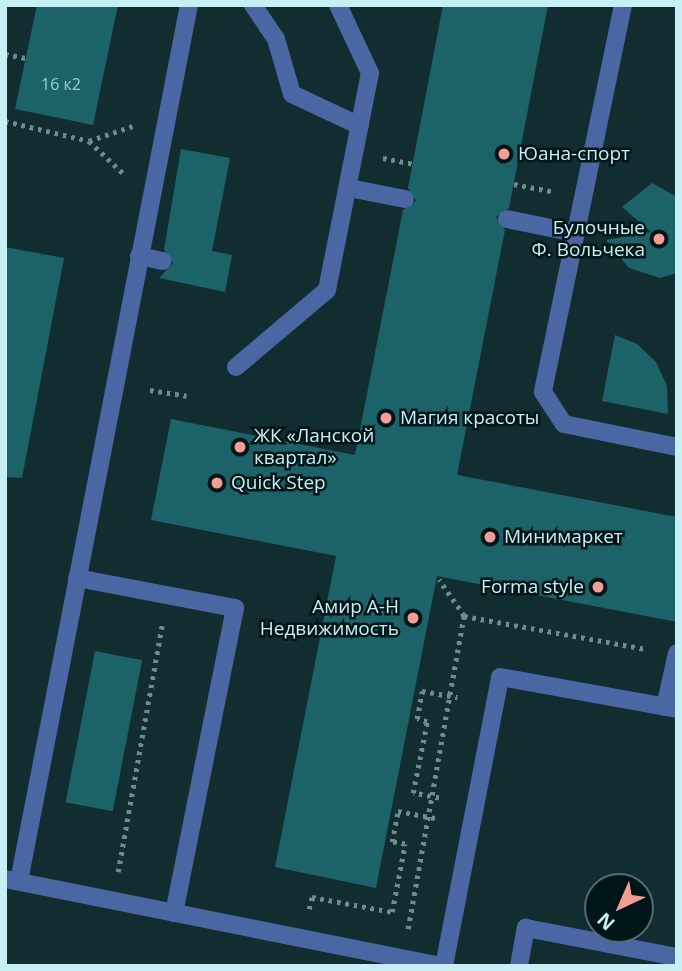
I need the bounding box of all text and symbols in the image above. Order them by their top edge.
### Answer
house number: 16 к2 [41,74,81,94]
place label: Юана-спорт [518,143,630,165]
marker: Юана-спорт [496,146,512,162]
place label: Булочные Ф. Вольчека [532,217,645,261]
marker: Булочные Ф. Вольчека [651,231,667,247]
place label: Магия красоты [400,407,539,429]
marker: Магия красоты [378,410,394,426]
place label: ЖК «Ланской квартал» [254,425,374,469]
marker: ЖК «Ланской квартал» [232,439,248,455]
place label: Quick Step [231,472,326,494]
marker: Quick Step [209,475,225,491]
place label: Минимаркет [504,526,623,548]
marker: Минимаркет [482,529,498,545]
place label: Forma style [481,576,584,598]
marker: Forma style [590,579,606,595]
place label: Амир А-Н Недвижимость [260,596,399,640]
marker: Амир А-Н Недвижимость [405,610,421,626]
north arrow [584,873,654,943]
text: N [591,907,620,936]

